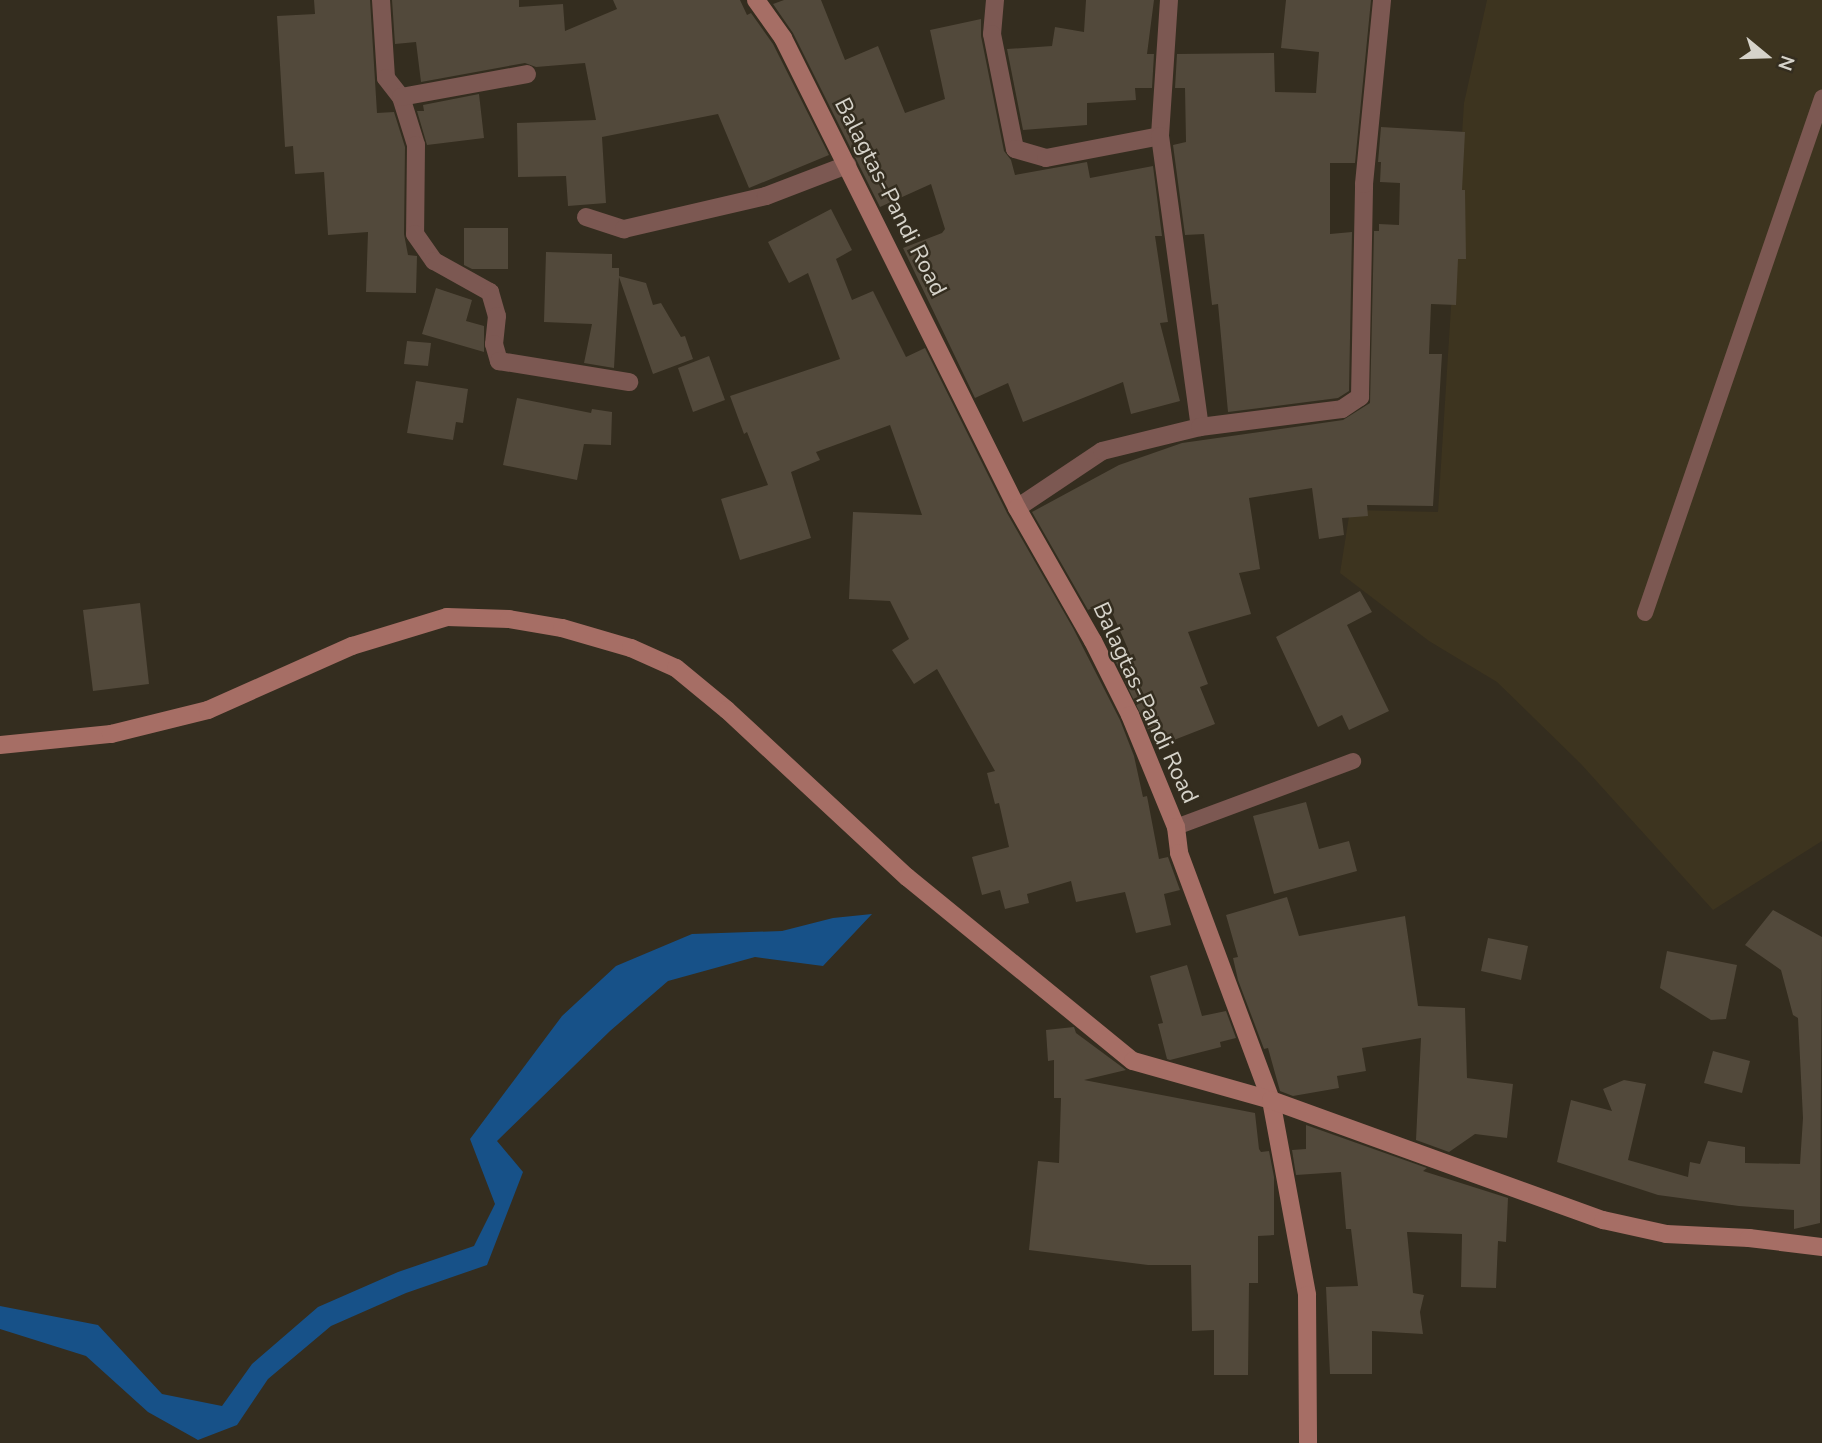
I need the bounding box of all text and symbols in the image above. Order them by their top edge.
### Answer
north arrow [1731,21,1801,91]
text: N [1771,52,1800,74]
street label: Balagtas-Pandi Road [828,93,952,301]
street label: Balagtas-Pandi Road [1086,598,1204,808]

